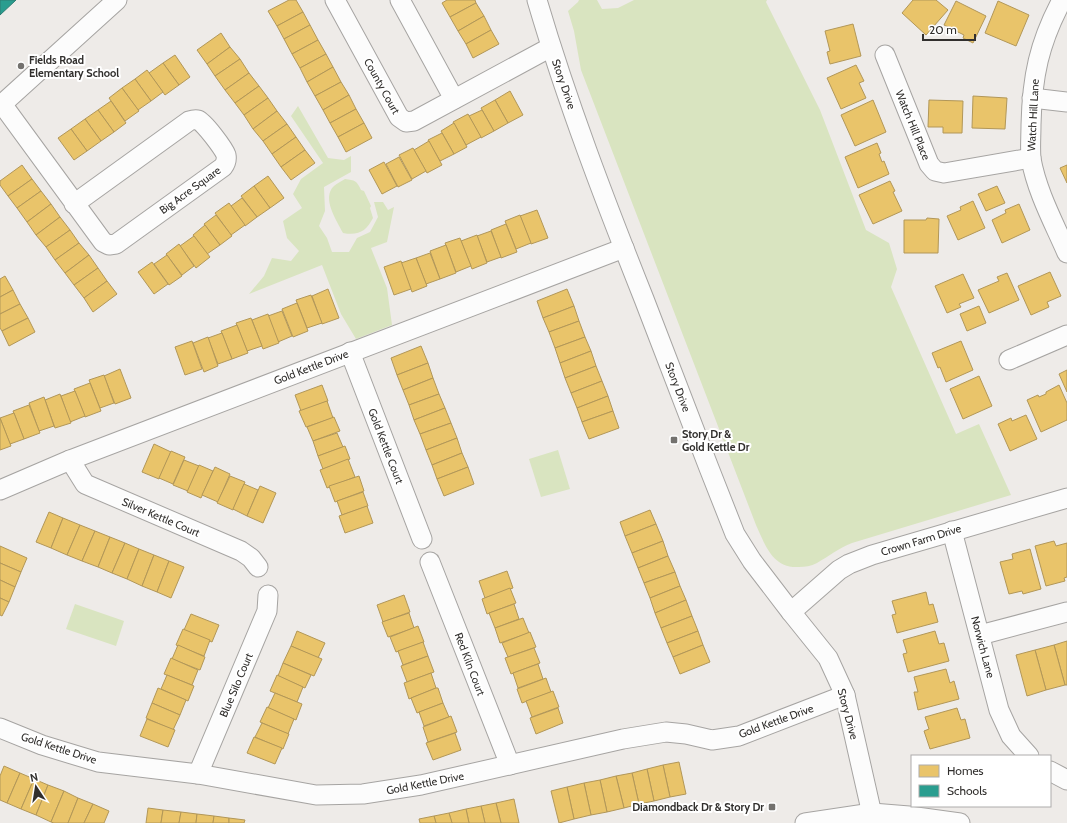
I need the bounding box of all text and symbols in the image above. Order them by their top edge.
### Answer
scale bar [923,16,975,42]
text: 20 m [929,22,957,37]
place label: Fields Road Elementary School [29,53,119,80]
street label: County Court [361,56,403,117]
street label: Story Drive [549,57,579,111]
marker: Fields Road Elementary School [16,61,26,71]
street label: Watch Hill Lane [1024,78,1042,152]
street label: Watch Hill Place [893,88,934,163]
street label: Big Acre Square [157,163,224,217]
street label: Gold Kettle Drive [272,346,351,388]
street label: Story Drive [662,360,694,414]
street label: Gold Kettle Court [365,406,407,486]
place label: Story Dr & Gold Kettle Dr [682,427,750,454]
marker: Story Dr & Gold Kettle Dr [669,435,679,445]
street label: Silver Kettle Court [120,494,202,540]
street label: Crown Farm Drive [879,521,963,559]
street label: Norwich Lane [968,615,998,680]
street label: Red Kiln Court [452,631,489,698]
street label: Blue Silo Court [216,651,256,719]
street label: Story Drive [834,687,862,741]
street label: Gold Kettle Drive [737,701,816,741]
street label: Gold Kettle Drive [19,729,99,767]
legend [911,755,1051,807]
text: Homes [947,763,984,778]
north arrow [16,767,56,807]
street label: Gold Kettle Drive [385,769,465,797]
text: N [29,770,39,785]
text: Schools [947,783,987,798]
place label: Diamondback Dr & Story Dr [632,800,764,814]
marker: Diamondback Dr & Story Dr [767,802,777,812]

